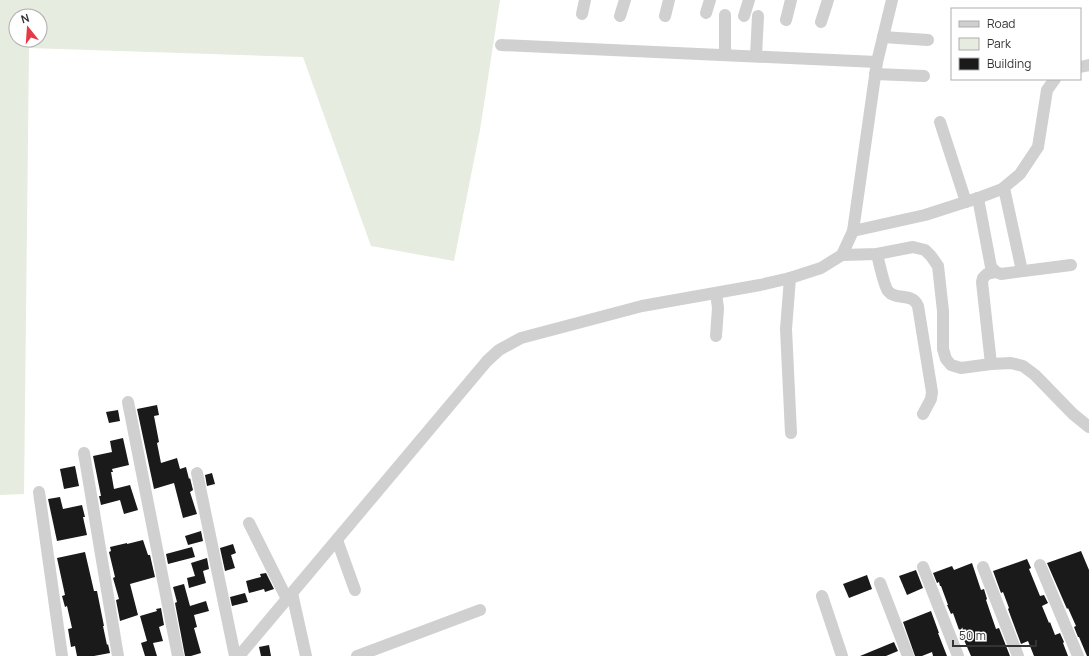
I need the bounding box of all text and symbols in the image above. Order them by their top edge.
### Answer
north arrow [8,8,48,48]
legend [951,8,1081,80]
text: N [19,10,31,26]
text: Road [987,15,1015,32]
text: Park [987,35,1012,52]
text: Building [987,55,1031,72]
scale bar [953,622,1036,648]
text: 50 m [959,627,986,644]

